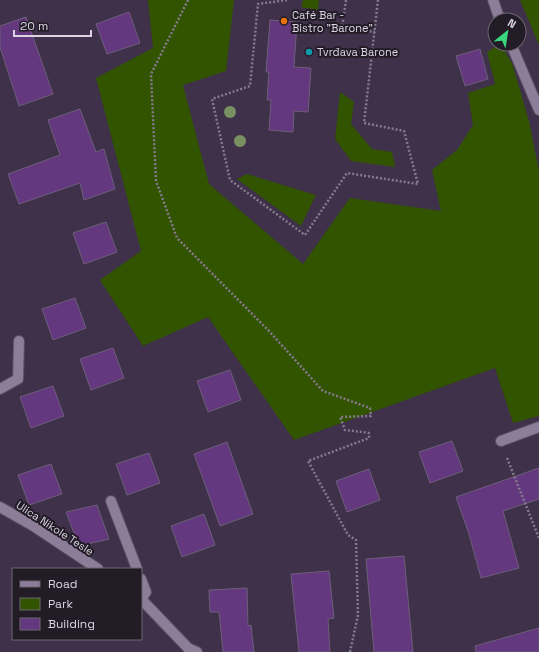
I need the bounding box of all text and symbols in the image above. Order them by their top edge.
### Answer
place label: Café Bar - Bistro "Barone" [292,8,373,35]
scale bar [14,12,91,38]
north arrow [487,12,527,52]
text: N [505,15,519,31]
marker: Café Bar - Bistro "Barone" [279,16,289,26]
text: 20 m [20,18,48,34]
place label: Tvrđava Barone [317,45,398,59]
marker: Tvrđava Barone [304,47,314,57]
street label: Ulica Nikole Tesle [14,498,96,558]
legend [12,568,142,640]
text: Road [48,576,77,592]
text: Park [48,596,73,612]
text: Building [48,616,95,632]

